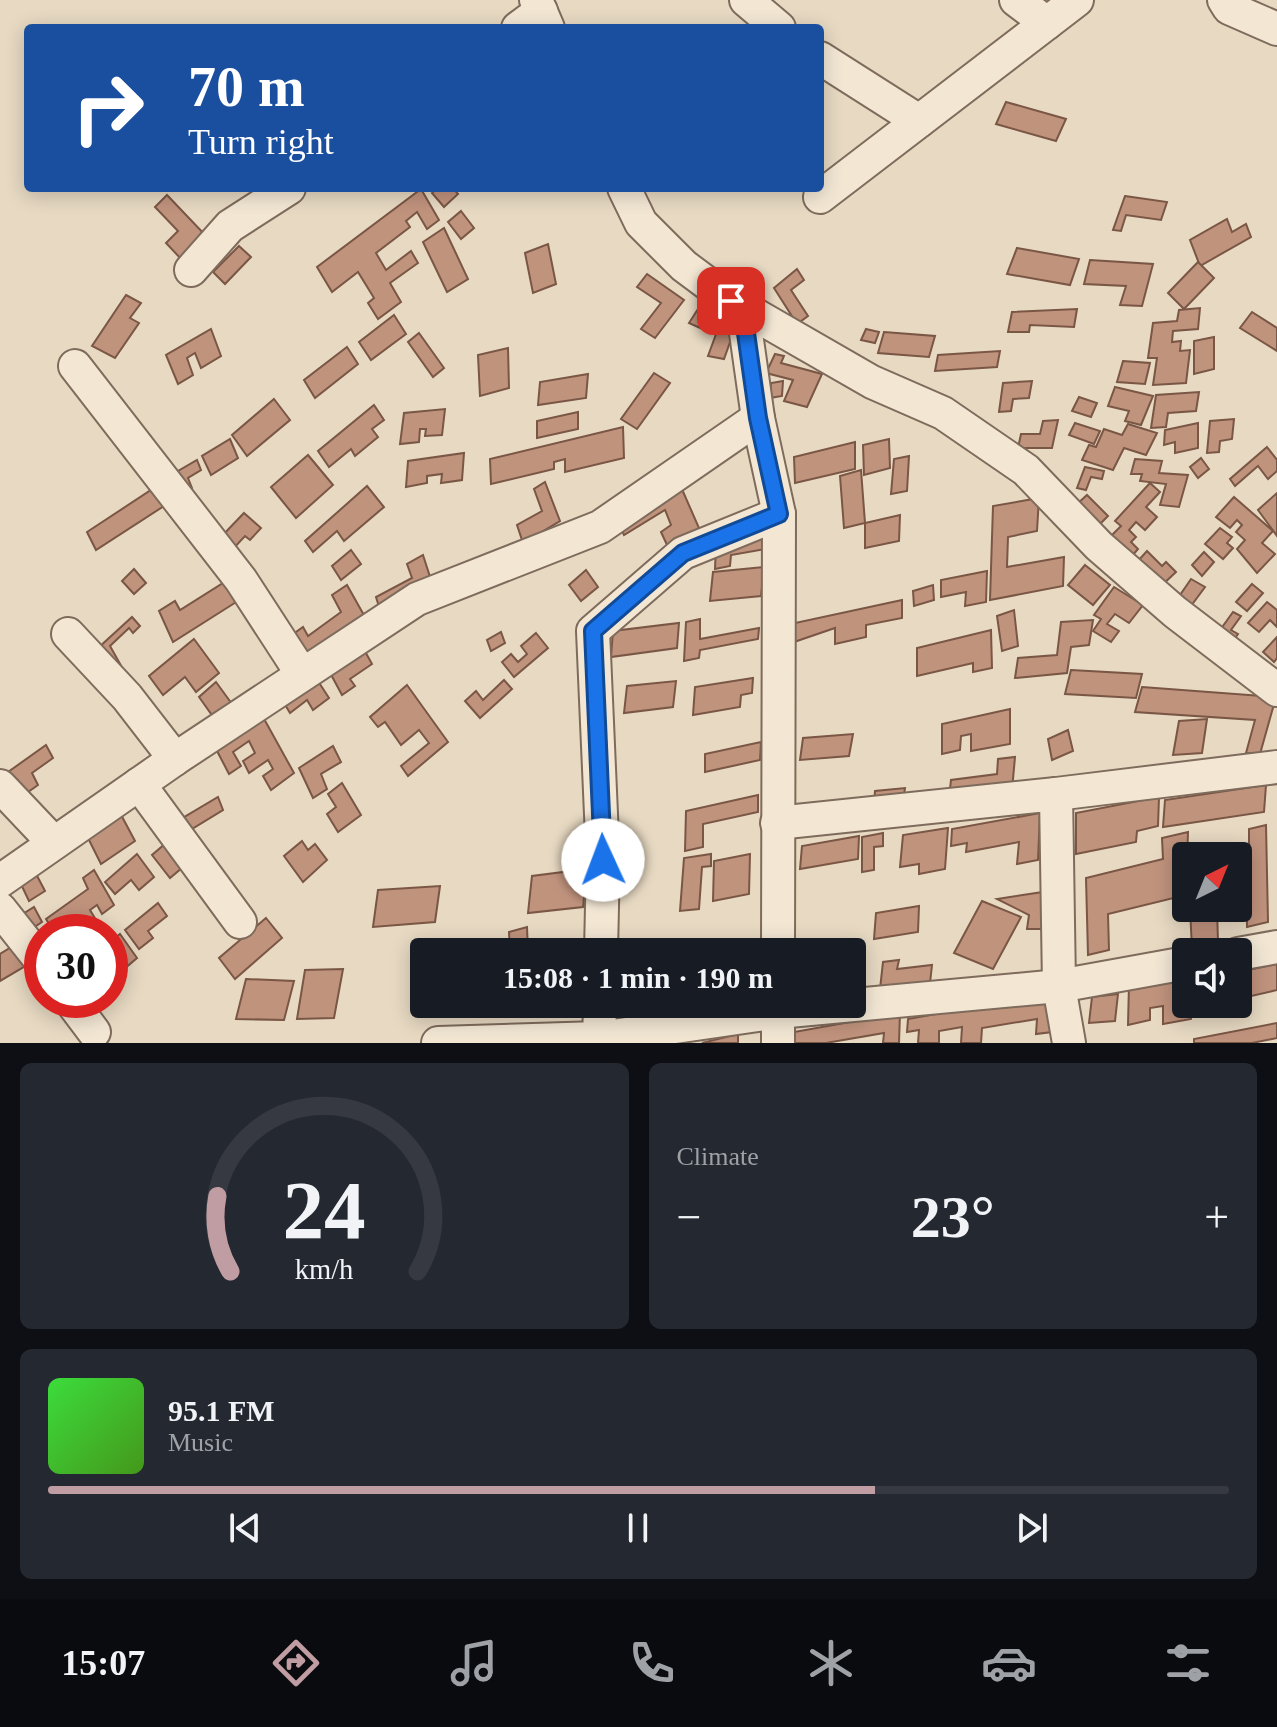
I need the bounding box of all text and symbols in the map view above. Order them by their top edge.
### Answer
icon: right [56,56,160,160]
text: 70 m [188,56,305,118]
text: Turn right [188,122,334,162]
pin [697,267,765,335]
icon: arrive [709,279,753,323]
position arrow [561,818,645,902]
north arrow [1172,842,1252,922]
map controls [1172,842,1252,1018]
speed limit sign: 30 [24,914,128,1018]
button: sound [1172,938,1252,1018]
text: 15:08 · 1 min · 190 m [503,961,773,994]
text: Climate [677,1142,759,1171]
text: 24 [283,1164,366,1256]
text: 23° [911,1184,995,1250]
text: − [677,1193,701,1242]
text: + [1204,1193,1229,1242]
text: km/h [295,1254,354,1285]
text: 95.1 FM [168,1394,275,1427]
text: Music [168,1428,233,1457]
icon: previous [223,1506,267,1550]
icon: pause [616,1506,660,1550]
icon: next [1010,1506,1054,1550]
icon: directions [268,1635,324,1691]
icon: music [446,1635,502,1691]
icon: phone [624,1635,680,1691]
icon: climate [803,1635,859,1691]
icon: car [981,1635,1037,1691]
icon: filters [1160,1635,1216,1691]
text: 15:07 [61,1643,145,1683]

